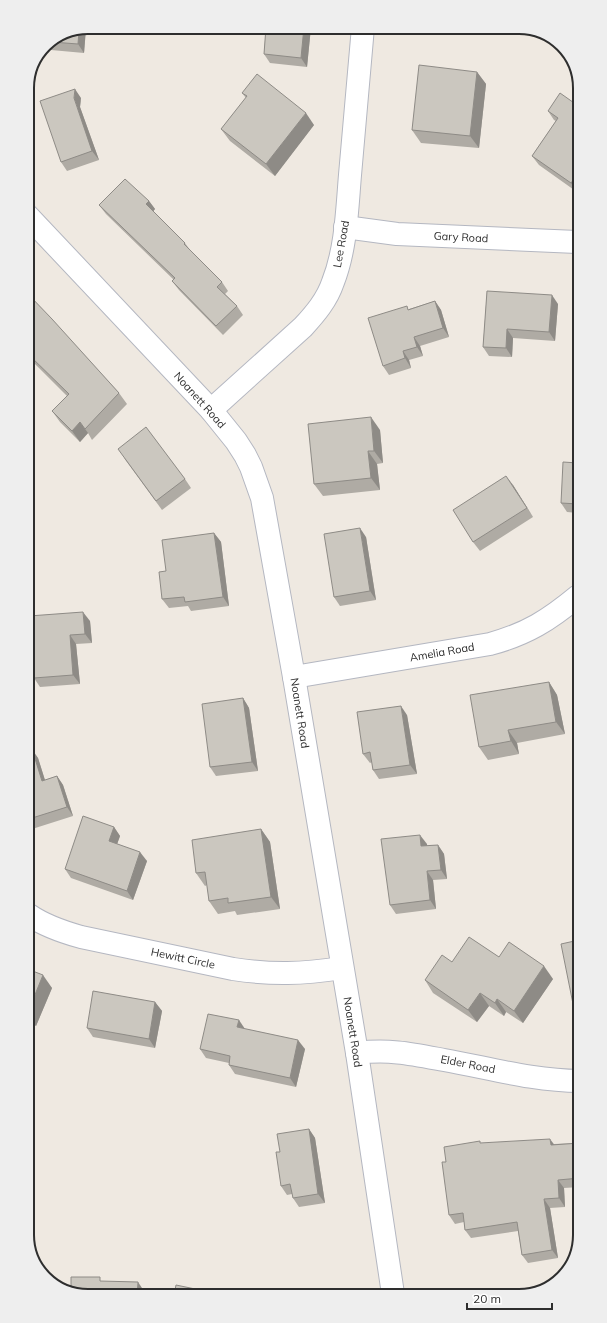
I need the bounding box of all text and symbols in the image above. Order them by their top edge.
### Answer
street label: Lee Road [330,219,352,269]
street label: Gary Road [433,229,489,245]
street label: Noanett Road [171,369,229,431]
street label: Amelia Road [409,639,475,665]
street label: Noanett Road [288,677,312,749]
street label: Hewitt Circle [150,944,216,972]
street label: Noanett Road [341,996,365,1068]
street label: Elder Road [439,1052,497,1076]
scale bar [467,1285,552,1311]
text: 20 m [473,1291,501,1306]

